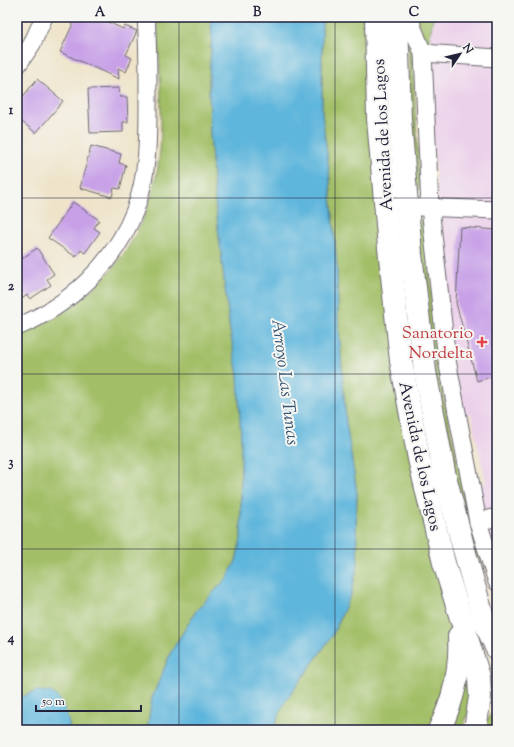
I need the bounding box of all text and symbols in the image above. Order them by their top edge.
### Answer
text: A [95,4,106,22]
text: B [253,4,262,22]
text: C [409,4,419,22]
north arrow [440,34,480,74]
text: N [458,40,477,57]
street label: Avenida de los Lagos [368,58,400,212]
text: 1 [9,102,14,120]
text: 2 [8,278,15,296]
water label: Arroyo Las Tunas [263,318,305,447]
place label: Sanatorio Nordelta [402,322,473,366]
marker: Sanatorio Nordelta [476,336,488,348]
street label: Avenida de los Lagos [391,379,447,534]
text: 3 [8,454,14,472]
text: 4 [7,630,15,648]
scale bar [36,687,141,713]
text: 50 m [41,693,65,711]

